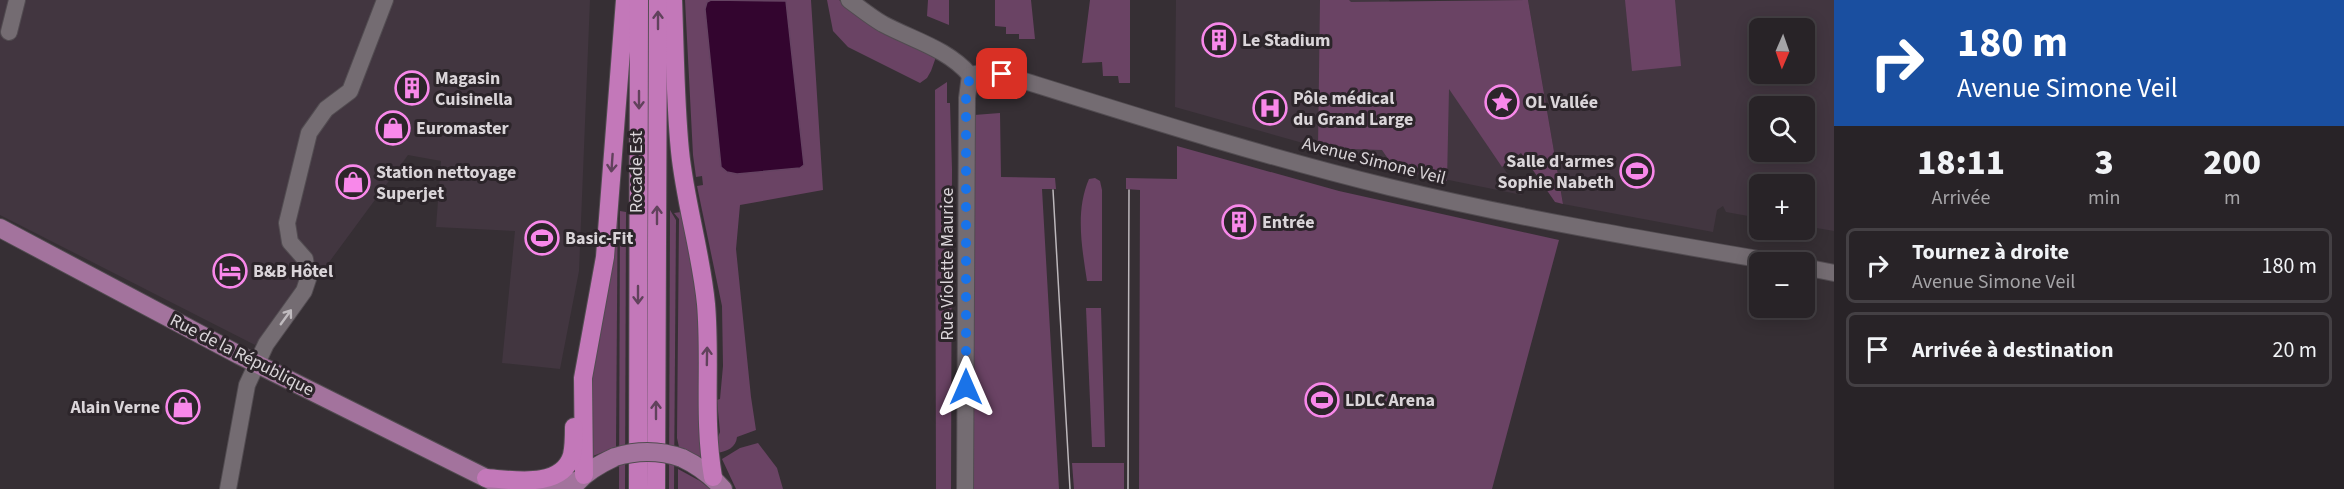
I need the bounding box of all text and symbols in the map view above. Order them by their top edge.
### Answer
one-way arrow [652,10,664,30]
text: 180 m [1957,13,2068,73]
north arrow [1749,18,1815,84]
map controls [1749,18,1815,318]
building icon: Le Stadium [1201,22,1237,58]
icon: right [1858,24,1936,102]
place label: Le Stadium [1242,28,1330,53]
pin [976,48,1027,99]
icon: arrive [985,57,1018,90]
place label: Magasin Cuisinella [435,66,513,112]
text: Avenue Simone Veil [1957,69,2178,108]
building icon: Magasin Cuisinella [394,70,430,106]
place icon: OL Vallée [1484,84,1520,120]
place label: Pôle médical du Grand Large [1293,86,1413,132]
one-way arrow [633,90,645,110]
hospital icon: Pôle médical du Grand Large [1252,90,1288,126]
place label: OL Vallée [1525,90,1598,115]
button: search [1749,96,1815,162]
shop icon: Euromaster [375,110,411,146]
place label: Euromaster [416,116,509,141]
street label: Rocade Est [624,131,649,213]
street label: Avenue Simone Veil [1300,131,1448,191]
text: 18:11 [1917,137,2005,188]
text: 3 [2095,137,2114,188]
text: 200 [2203,137,2261,188]
place label: Salle d'armes Sophie Nabeth [1497,149,1614,195]
one-way arrow [606,153,617,172]
sports icon: Salle d'armes Sophie Nabeth [1619,153,1655,189]
place label: Station nettoyage Superjet [376,160,516,206]
shop icon: Station nettoyage Superjet [335,164,371,200]
button: + [1749,174,1815,240]
text: Arrivée [1932,184,1990,212]
text: min [2088,184,2120,212]
text: m [2224,184,2240,212]
street label: Rue Violette Maurice [935,188,960,340]
building icon: Entrée [1221,204,1257,240]
one-way arrow [651,205,663,225]
place label: Entrée [1262,210,1315,235]
sports icon: Basic-Fit [524,220,560,256]
place label: Basic-Fit [565,226,633,251]
text: Tournez à droite [1912,236,2069,268]
icon: right [1861,249,1894,282]
text: 180 m [2262,250,2317,282]
button: − [1749,252,1815,318]
hotel icon: B&B Hôtel [212,253,248,289]
place label: B&B Hôtel [253,259,333,284]
text: Avenue Simone Veil [1912,268,2075,296]
one-way arrow [632,285,644,305]
street label: Rue de la République [166,308,318,402]
one-way arrow [280,309,292,325]
icon: arrive [1861,333,1894,366]
text: Arrivée à destination [1912,334,2114,366]
text: 20 m [2272,334,2317,366]
one-way arrow [701,347,713,367]
position arrow [934,355,998,419]
sports icon: LDLC Arena [1304,382,1340,418]
place label: LDLC Arena [1345,388,1435,413]
shop icon: Alain Verne [165,389,201,425]
place label: Alain Verne [69,395,160,420]
one-way arrow [650,400,662,420]

